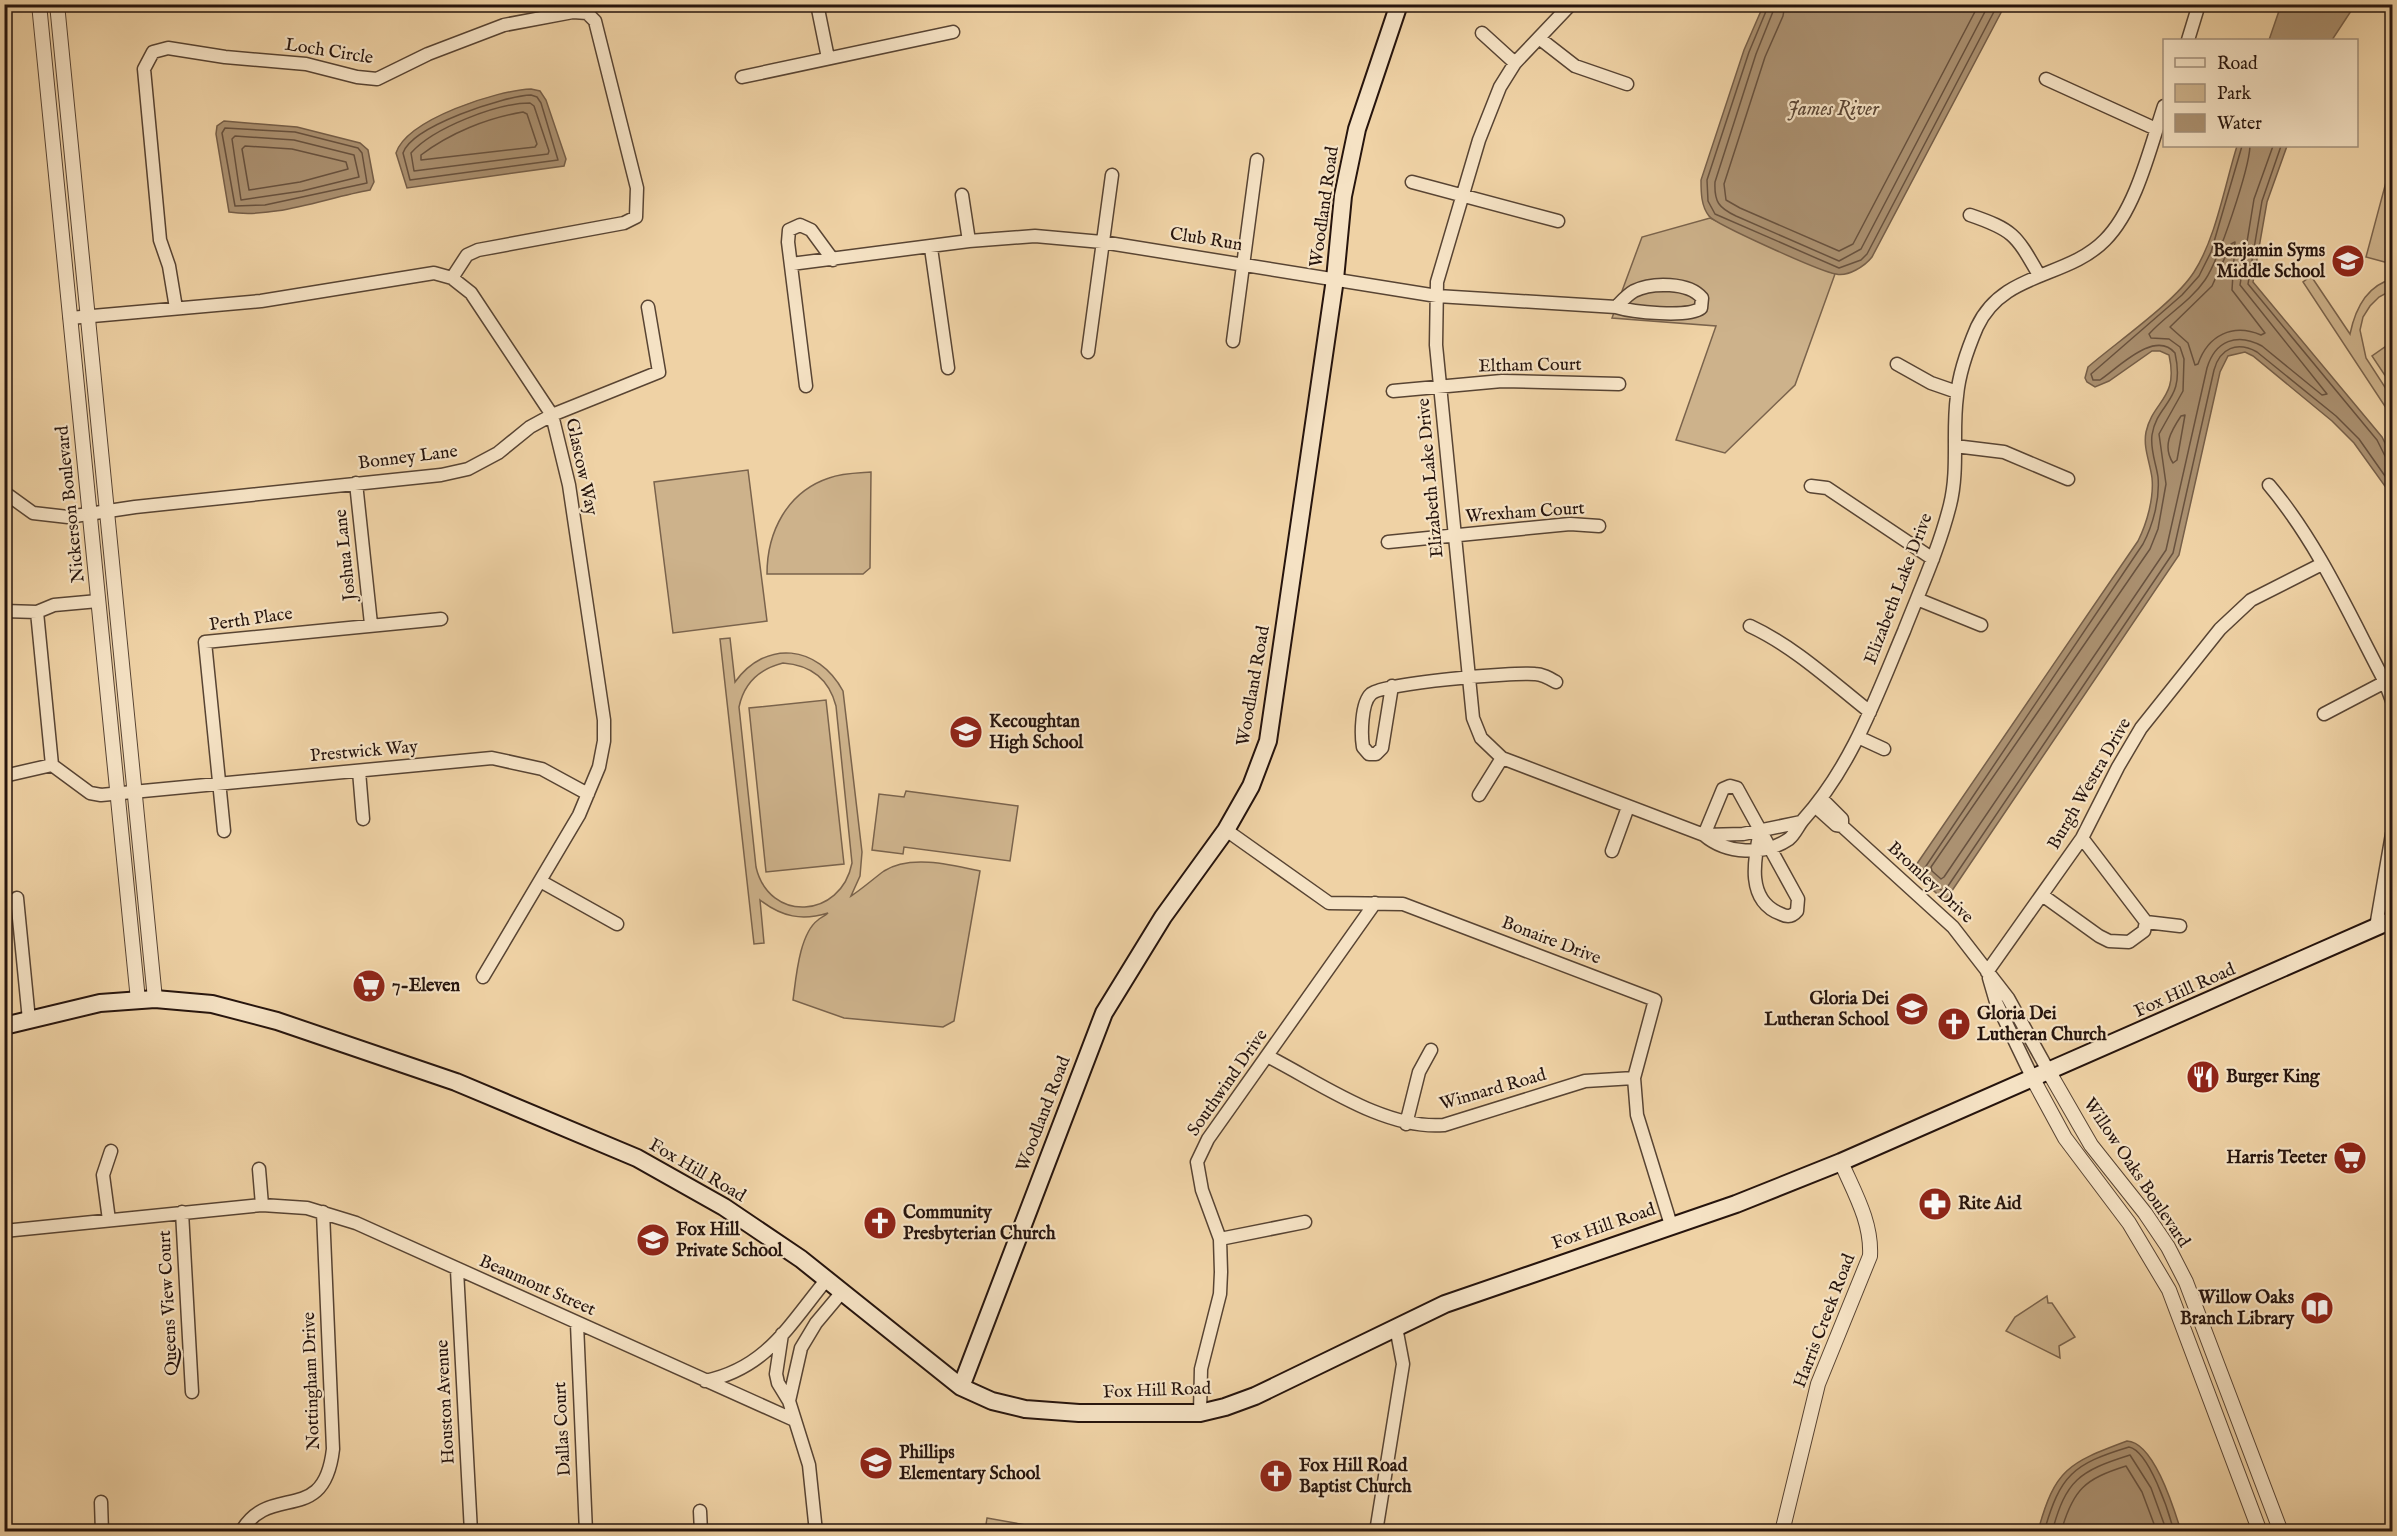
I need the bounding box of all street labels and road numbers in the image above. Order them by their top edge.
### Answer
street label: Loch Circle [283,34,375,70]
street label: Woodland Road [1305,145,1345,269]
street label: Club Run [1168,223,1244,257]
street label: Eltham Court [1478,354,1582,378]
street label: Elizabeth Lake Drive [1413,397,1449,559]
street label: Glascow Way [559,416,603,518]
street label: Nickerson Boulevard [51,424,91,584]
street label: Bonney Lane [357,440,459,476]
street label: Wrexham Court [1465,497,1585,529]
street label: Joshua Lane [330,508,362,604]
street label: Elizabeth Lake Drive [1860,510,1938,668]
street label: Perth Place [208,603,294,637]
street label: Woodland Road [1232,624,1276,748]
street label: Burgh Westra Drive [2043,714,2137,854]
street label: Prestwick Way [309,736,419,768]
street label: Bromley Drive [1882,837,1978,929]
street label: Bonaire Drive [1498,912,1604,970]
street label: Fox Hill Road [2131,958,2239,1024]
street label: Southwind Drive [1183,1025,1273,1141]
street label: Woodland Road [1011,1053,1077,1175]
street label: Winnard Road [1437,1064,1549,1116]
street label: Willow Oaks Boulevard [2077,1094,2195,1253]
street label: Fox Hill Road [644,1134,750,1208]
street label: Fox Hill Road [1549,1198,1659,1255]
street label: Queens View Court [154,1230,184,1376]
street label: Beaumont Street [475,1250,599,1322]
street label: Harris Creek Road [1789,1250,1861,1391]
street label: Nottingham Drive [298,1311,326,1451]
street label: Houston Avenue [431,1339,461,1465]
street label: Fox Hill Road [1103,1378,1212,1404]
street label: Dallas Court [549,1381,577,1477]

